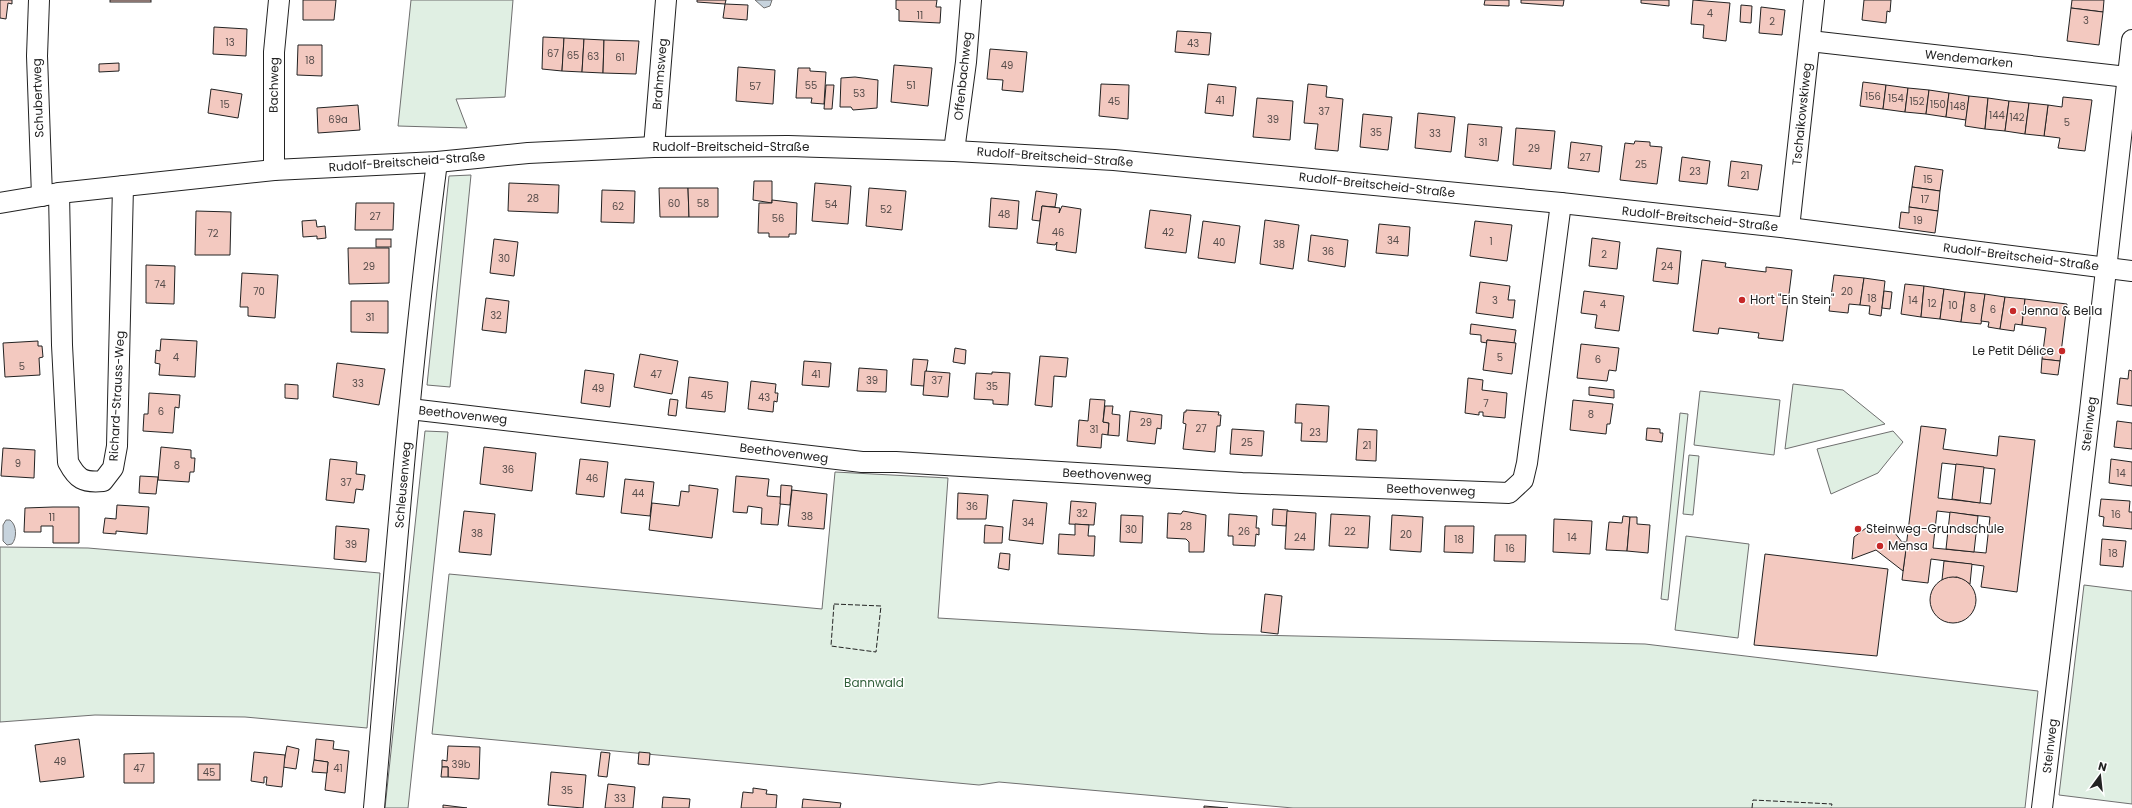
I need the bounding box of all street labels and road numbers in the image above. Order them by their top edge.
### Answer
street label: Offenbachweg [949,31,976,121]
street label: Brahmsweg [648,38,671,110]
street label: Wendemarken [1924,45,2014,72]
street label: Bachweg [265,57,282,113]
street label: Schubertweg [28,58,47,138]
street label: Tschaikowskiweg [1788,62,1815,166]
street label: Rudolf-Breitscheid-Straße [653,138,809,155]
street label: Rudolf-Breitscheid-Straße [976,143,1134,170]
street label: Rudolf-Breitscheid-Straße [328,148,486,175]
street label: Rudolf-Breitscheid-Straße [1298,168,1456,201]
street label: Rudolf-Breitscheid-Straße [1621,202,1779,235]
street label: Rudolf-Breitscheid-Straße [1942,239,2100,274]
street label: Richard-Strauss-Weg [105,330,128,462]
street label: Steinweg [2077,396,2100,452]
street label: Beethovenweg [418,401,508,428]
street label: Beethovenweg [739,439,829,466]
street label: Schleusenweg [390,441,415,529]
street label: Beethovenweg [1062,464,1152,485]
street label: Beethovenweg [1386,479,1476,500]
street label: Steinweg [2038,718,2061,774]

